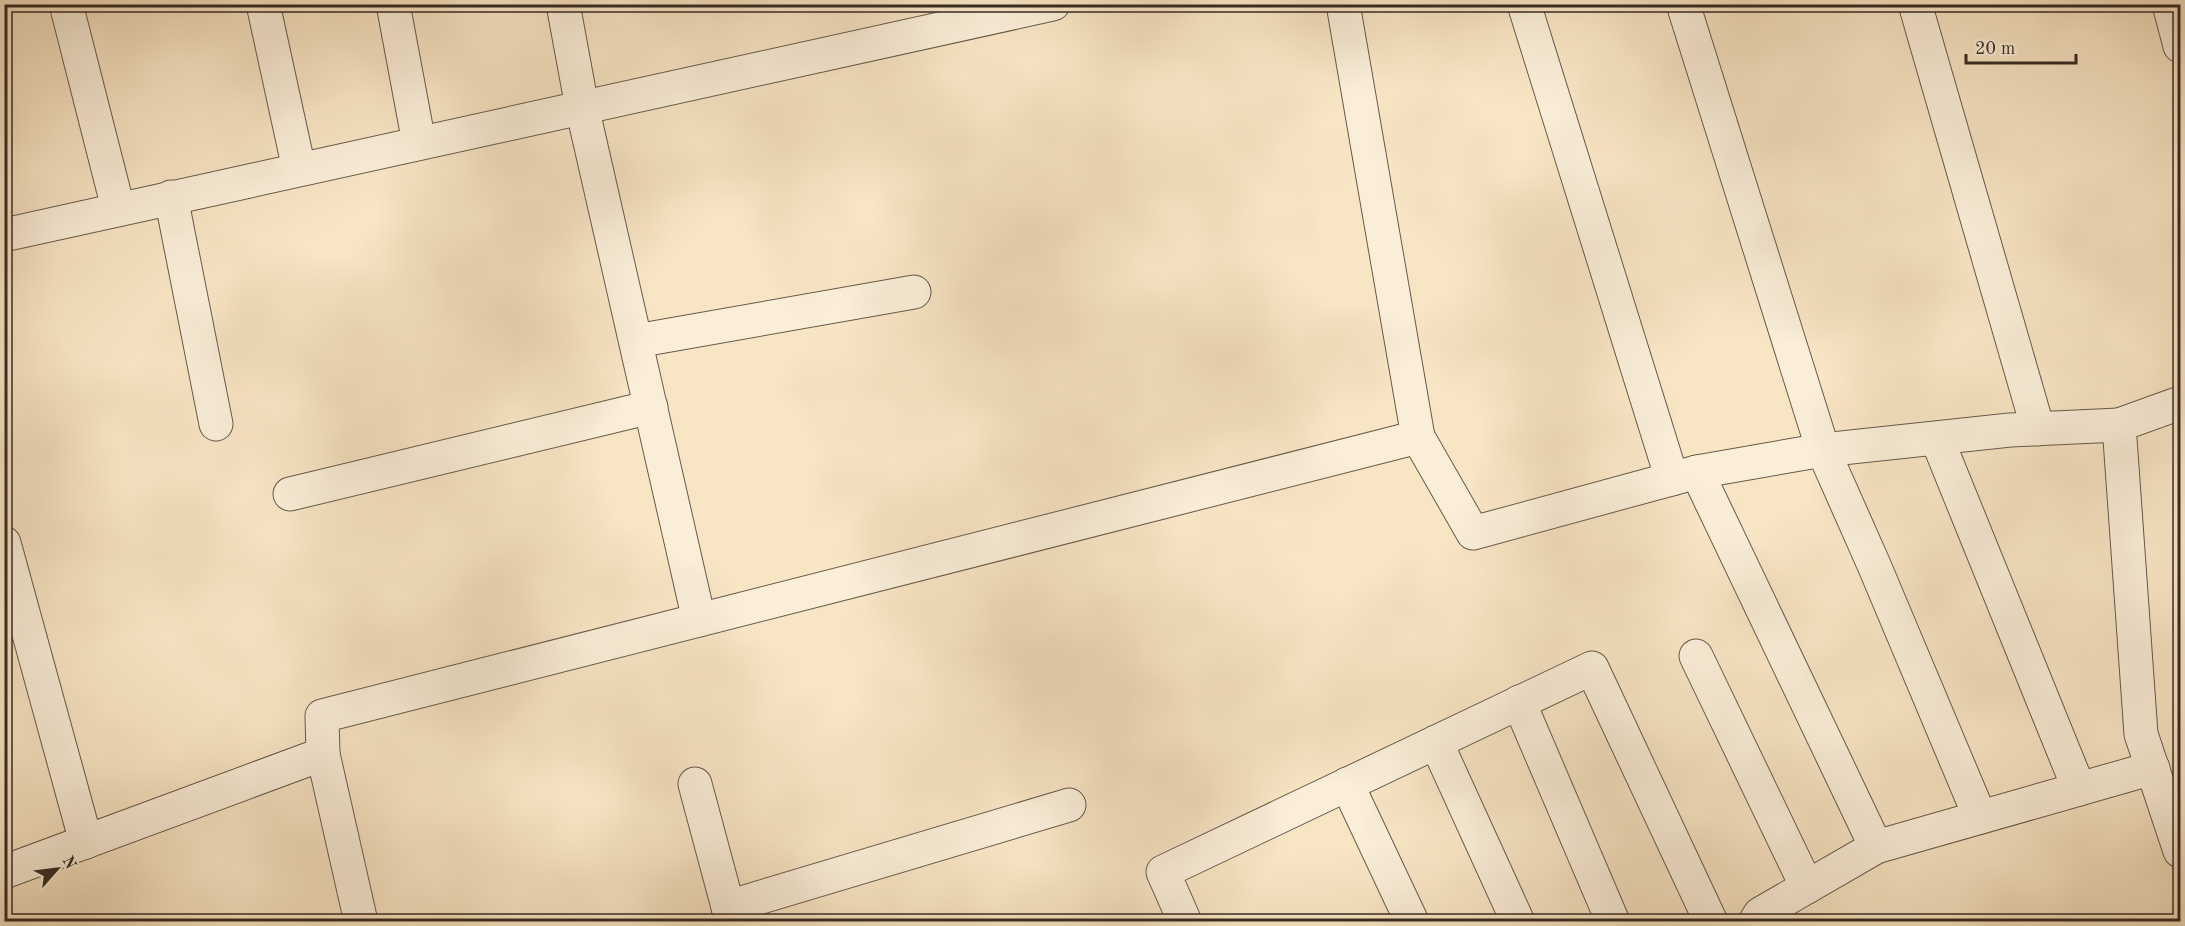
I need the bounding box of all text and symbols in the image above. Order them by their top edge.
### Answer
scale bar [1966,27,2076,65]
text: 20 m [1975,40,2015,58]
north arrow [27,839,87,899]
text: N [59,854,79,873]

